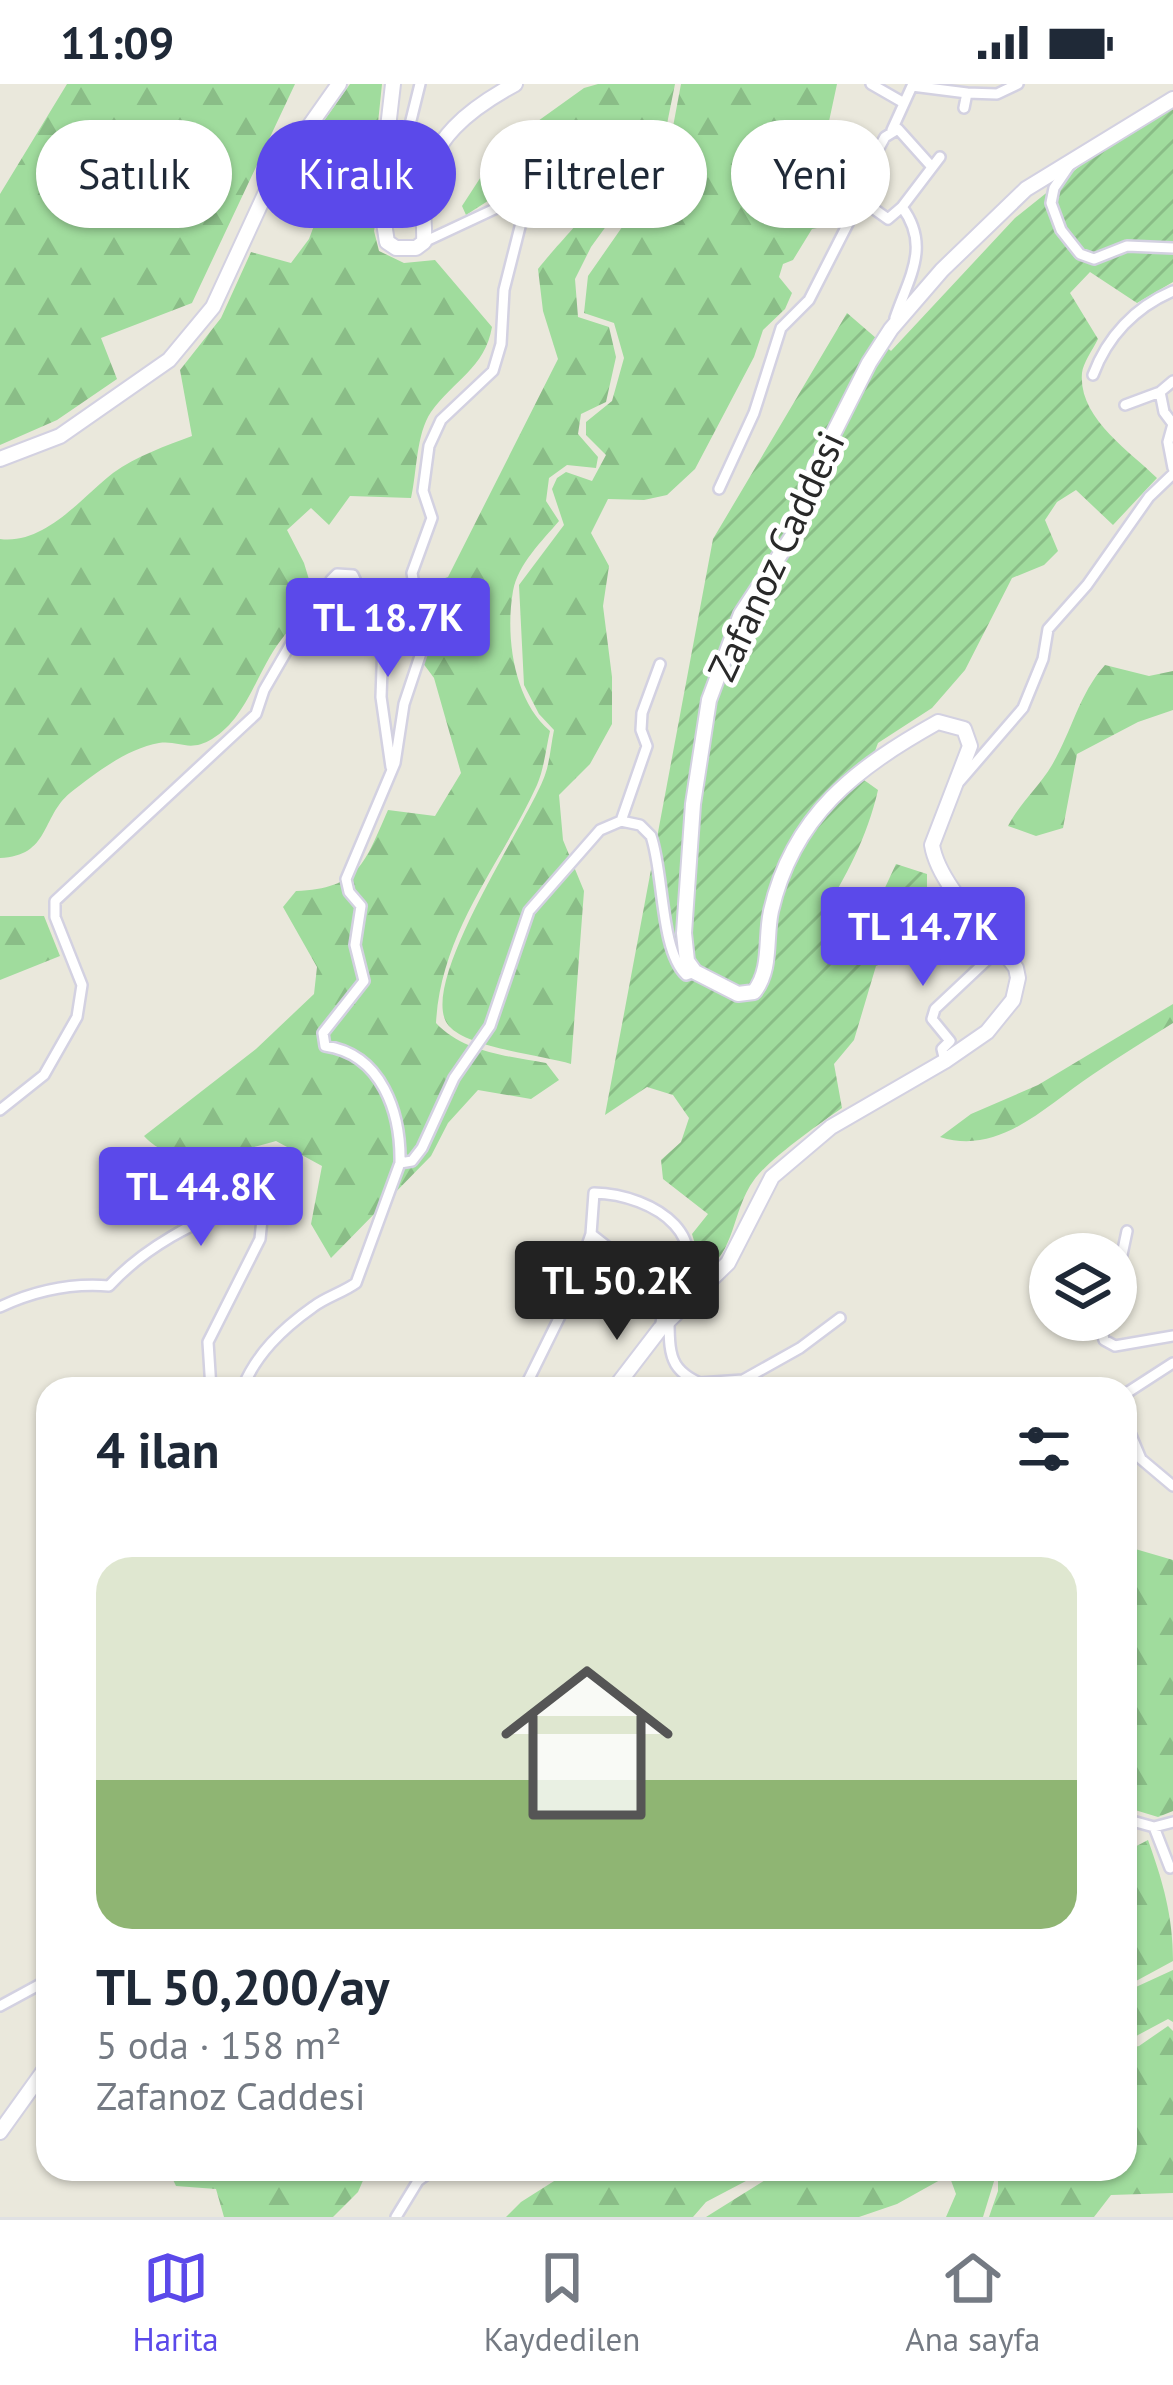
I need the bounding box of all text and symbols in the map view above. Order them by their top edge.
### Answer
text: 11:09 [60,13,174,71]
chip: Satılık [36,120,232,228]
chip: Kiralık [256,120,456,228]
chip: Filtreler [480,120,707,228]
chip: Yeni [731,120,890,228]
street label: Zafanoz Caddesi [696,423,856,689]
pin: TL 18.7K [264,578,512,680]
text: TL 18.7K [313,591,463,642]
pin: TL 14.7K [799,887,1047,989]
text: TL 14.7K [848,900,998,951]
pin: TL 44.8K [77,1147,325,1249]
text: TL 44.8K [126,1160,276,1211]
map controls [1029,1233,1137,1341]
button: layers [1029,1233,1137,1341]
pin: TL 50.2K [493,1241,741,1343]
text: TL 50.2K [542,1254,692,1305]
text: 4 ilan [96,1416,220,1482]
icon: filters [1011,1416,1077,1482]
icon: home [479,1635,695,1851]
text: TL 50,200/ay [96,1953,389,2019]
text: 5 oda · 158 m² [96,2019,341,2070]
text: Zafanoz Caddesi [96,2070,365,2121]
tab: Harita [133,2245,219,2360]
tab: Kaydedilen [484,2245,640,2360]
tab: Ana sayfa [905,2245,1040,2360]

